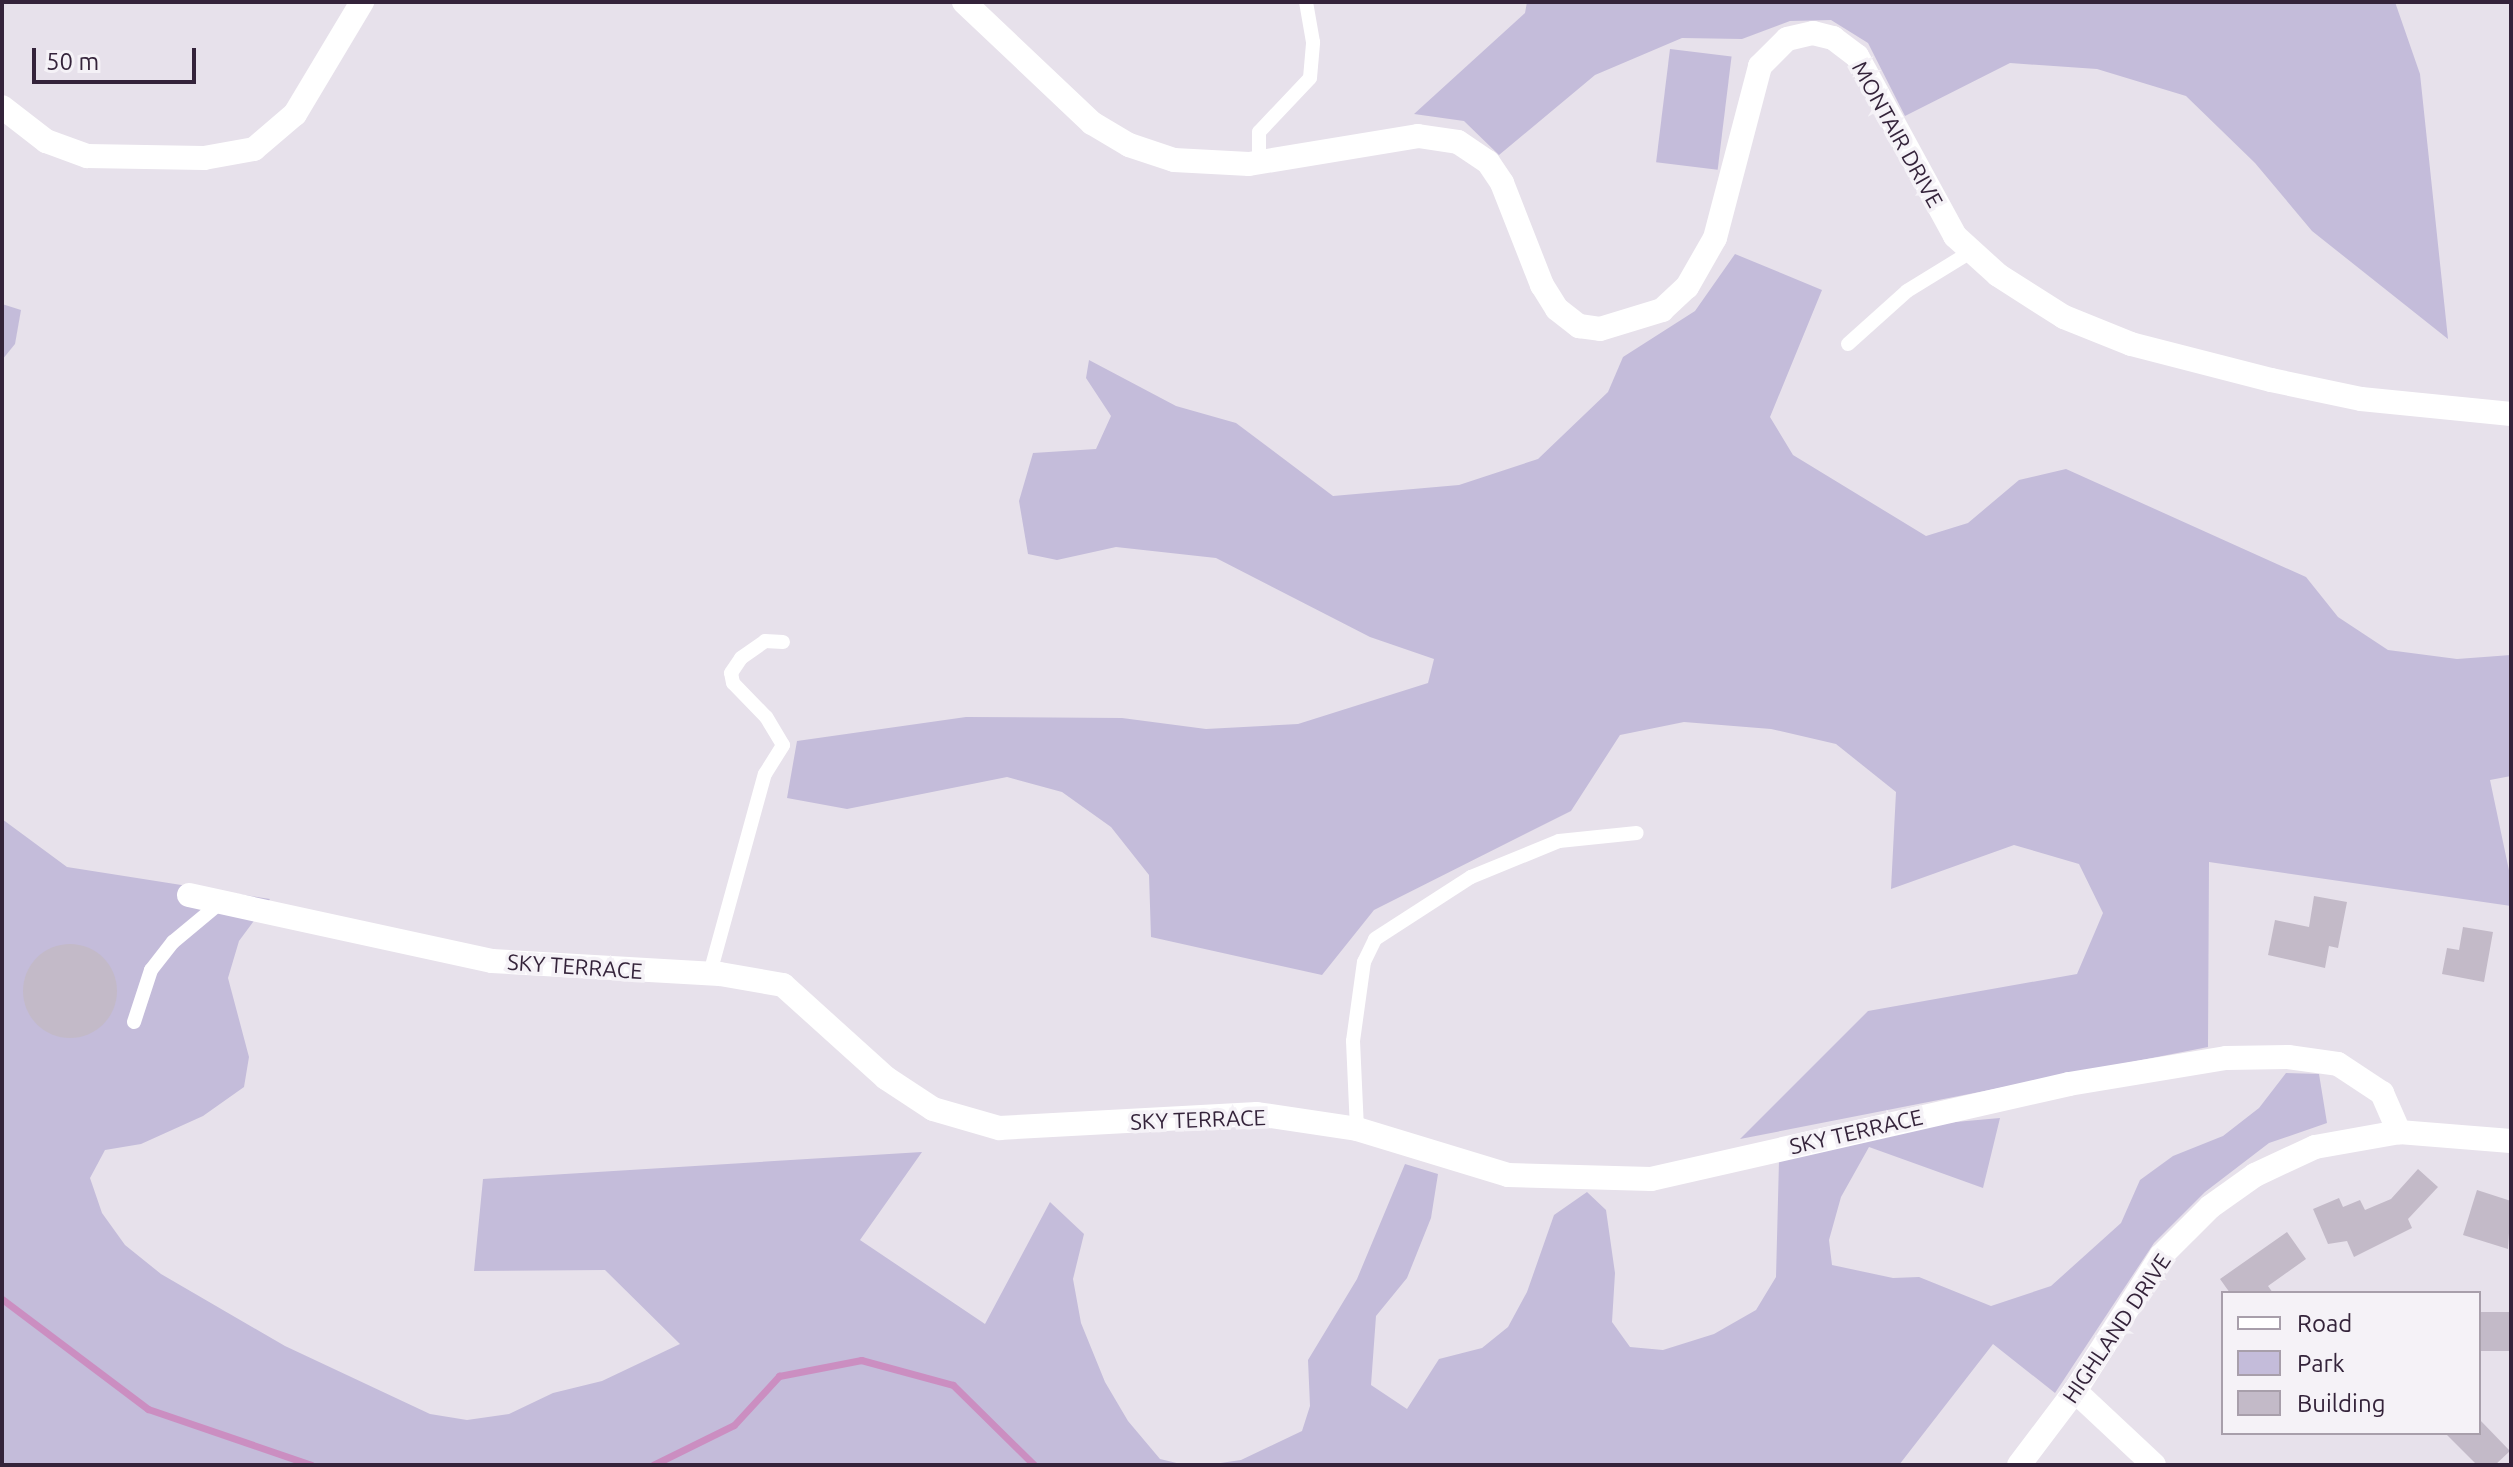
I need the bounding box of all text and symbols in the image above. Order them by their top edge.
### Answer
scale bar [36,32,200,82]
text: 50 m [46,48,99,75]
street label: MONTAIR DRIVE [1847,56,1949,212]
street label: SKY TERRACE [506,948,644,984]
street label: SKY TERRACE [1130,1103,1266,1135]
street label: SKY TERRACE [1787,1103,1925,1159]
street label: HIGHLAND DRIVE [2056,1248,2176,1408]
legend [2221,1291,2481,1435]
text: Road [2297,1310,2352,1337]
text: Park [2297,1350,2345,1377]
text: Building [2297,1390,2385,1417]

